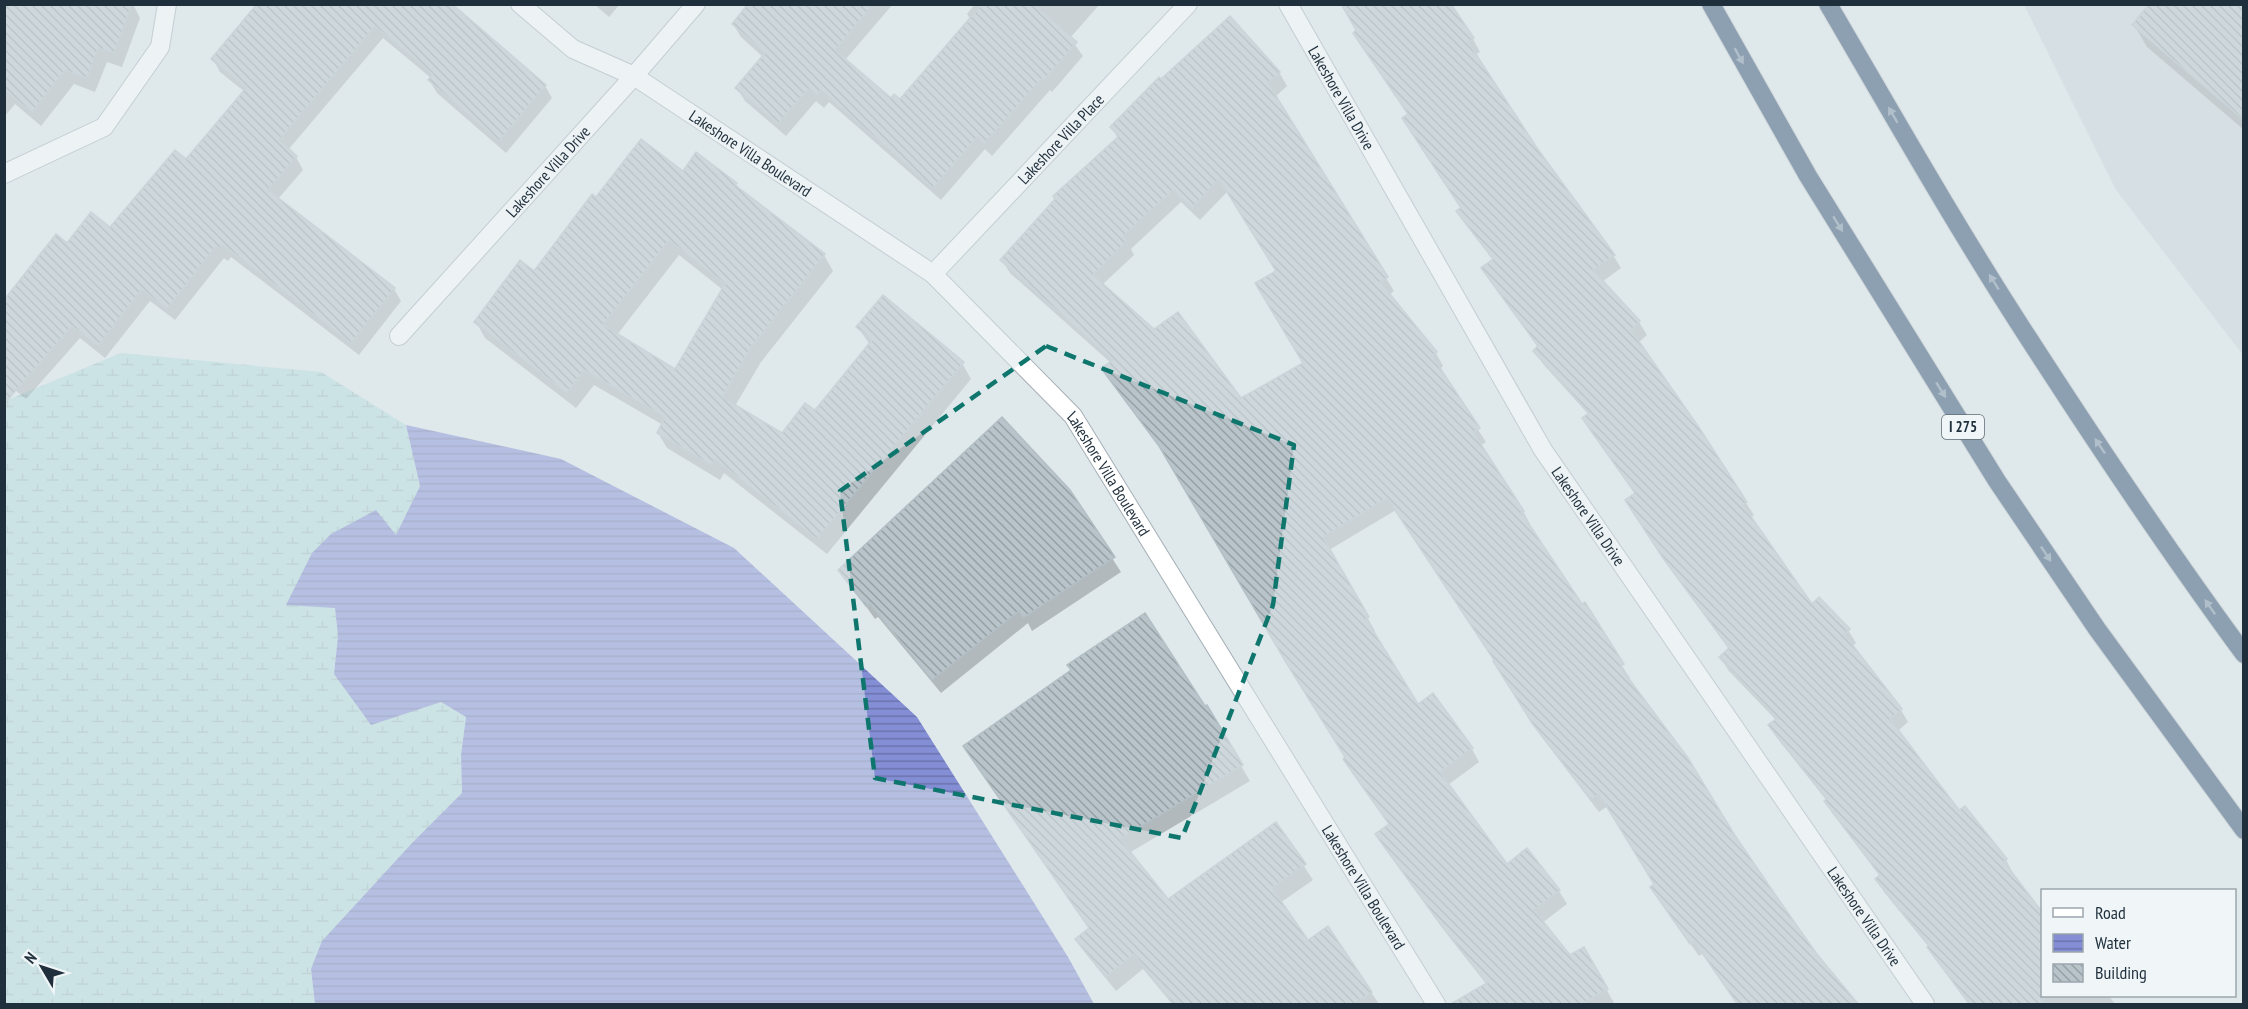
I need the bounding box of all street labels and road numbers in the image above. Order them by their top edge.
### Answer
street label: Lakeshore Villa Drive [1304,42,1379,153]
street label: Lakeshore Villa Place [1013,90,1108,188]
street label: Lakeshore Villa Boulevard [686,105,816,201]
street label: Lakeshore Villa Drive [501,121,594,221]
street label: Lakeshore Villa Boulevard [1063,406,1155,540]
road number: I 275 [1942,415,1984,439]
street label: Lakeshore Villa Drive [1547,463,1630,570]
street label: Lakeshore Villa Boulevard [1318,821,1410,953]
street label: Lakeshore Villa Drive [1823,863,1906,970]

